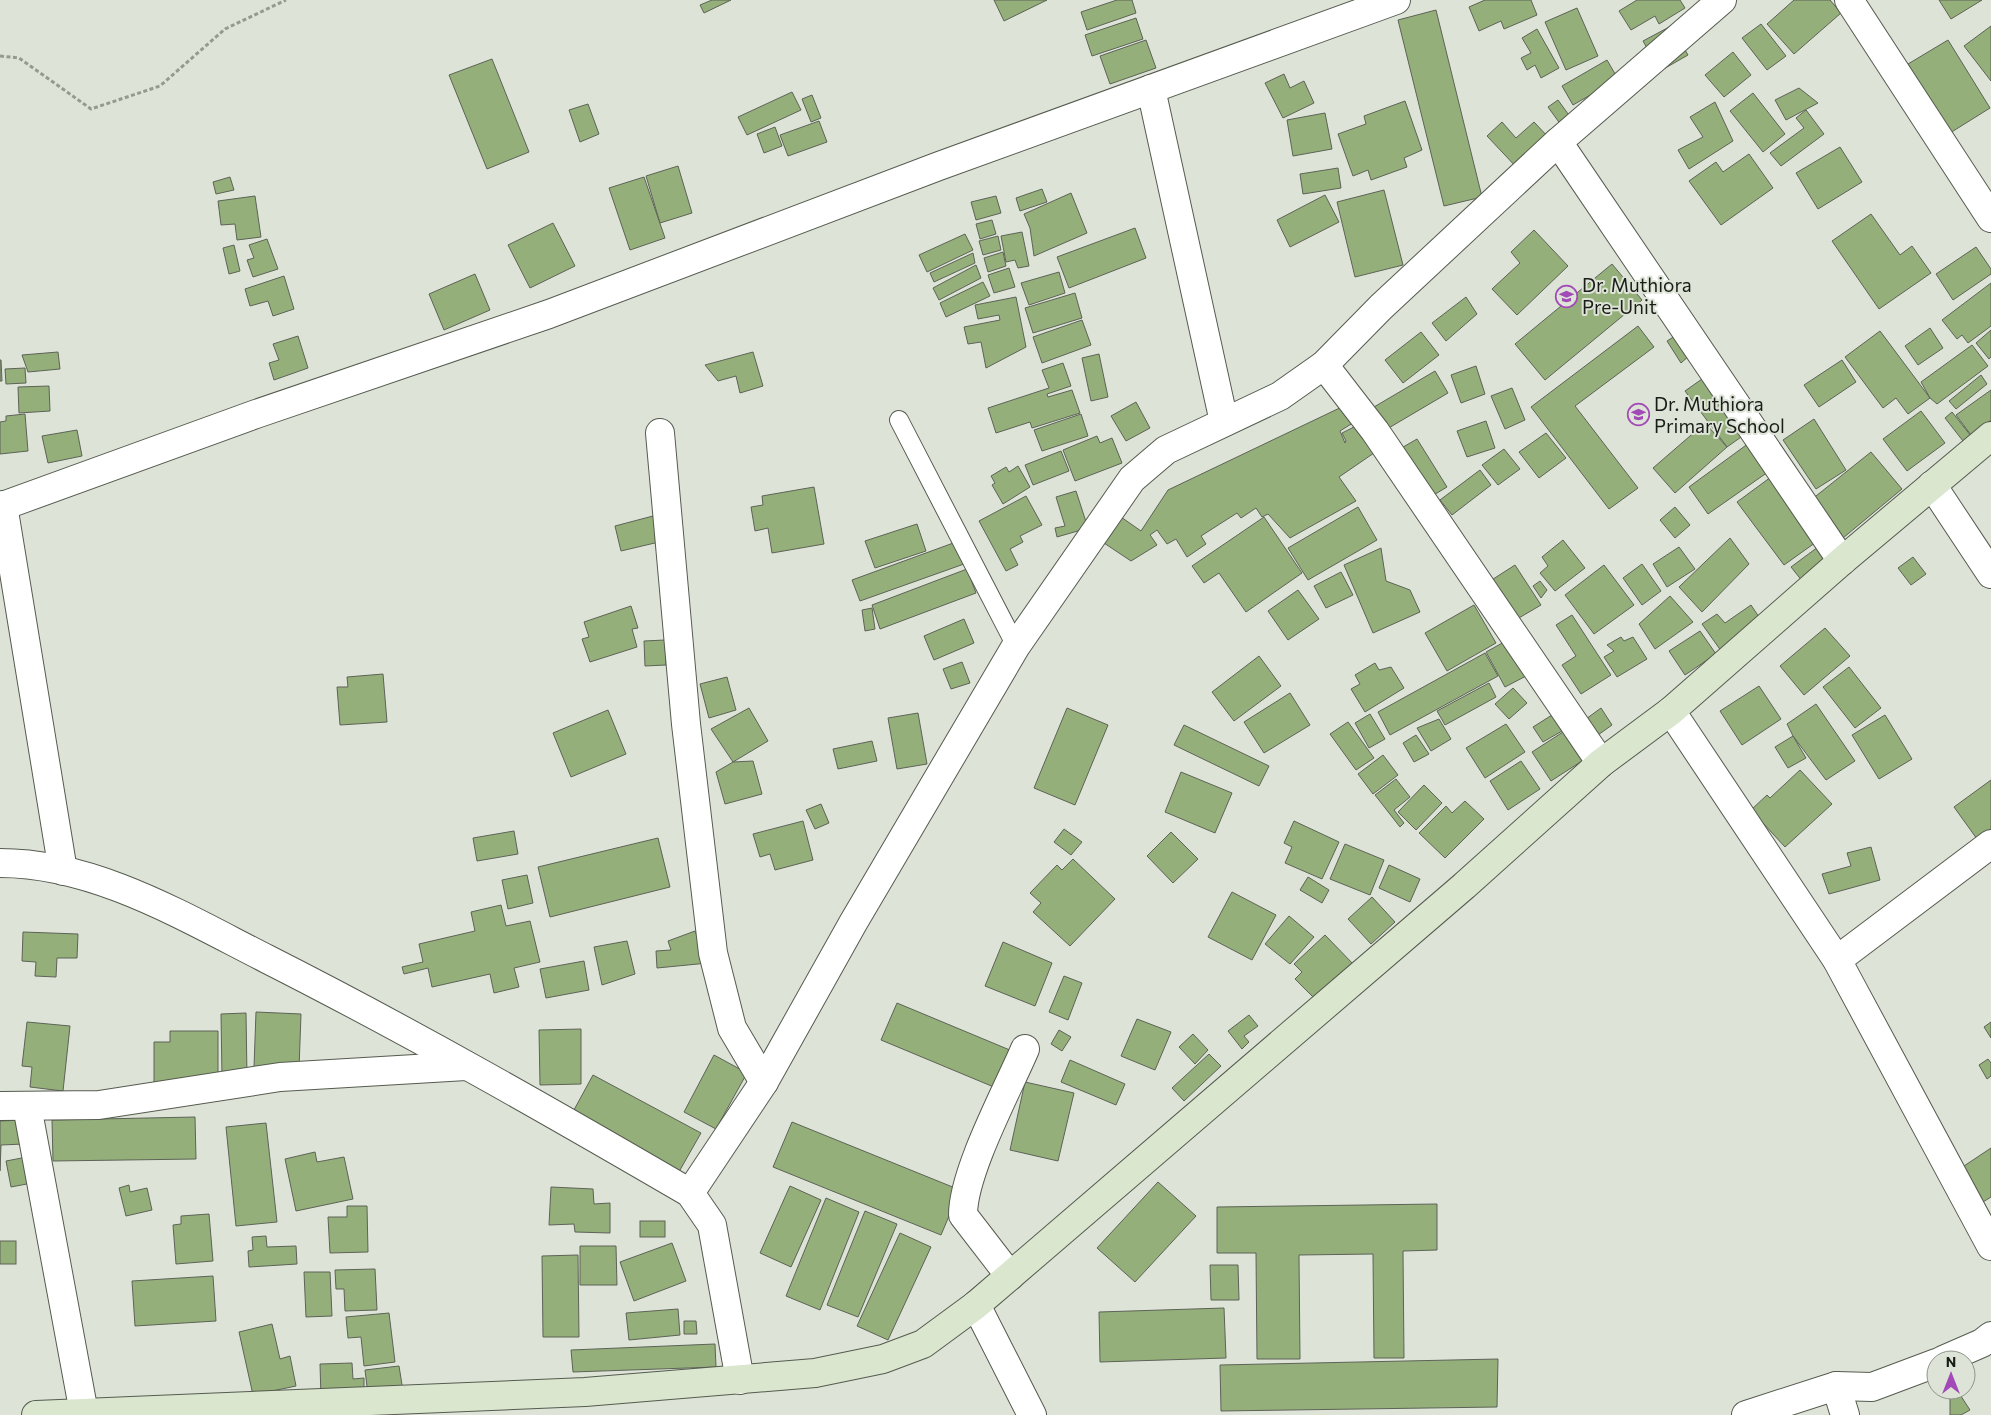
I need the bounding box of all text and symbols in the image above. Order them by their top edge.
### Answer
place label: Dr. Muthiora Pre-Unit [1582,273,1692,318]
school or university icon: Dr. Muthiora Pre-Unit [1554,284,1578,308]
place label: Dr. Muthiora Primary School [1654,392,1785,437]
school or university icon: Dr. Muthiora Primary School [1626,403,1650,427]
north arrow [1926,1350,1976,1400]
text: N [1946,1353,1956,1370]

